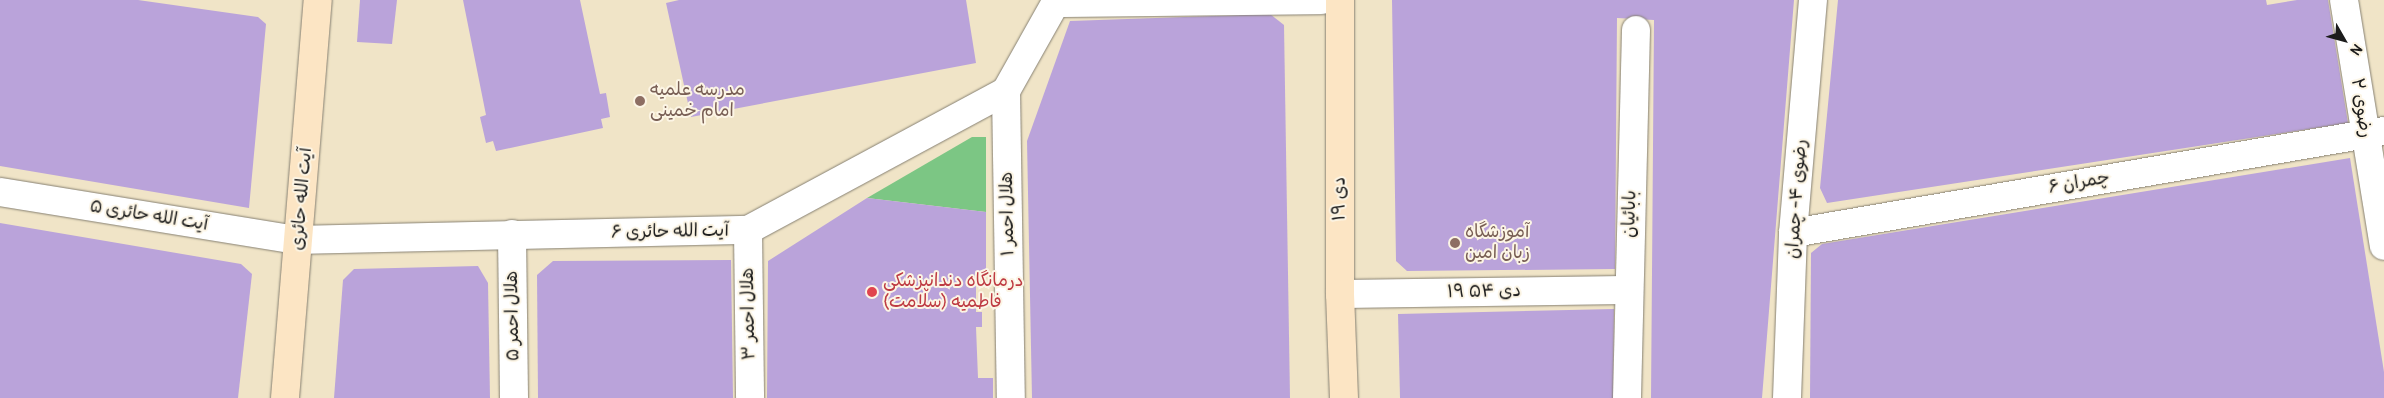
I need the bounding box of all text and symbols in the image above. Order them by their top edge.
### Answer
north arrow [2319,15,2369,65]
text: N [2347,41,2366,59]
street label: رضوی ۲ [2346,77,2376,139]
place label: مدرسه علمیه امام خمینی [650,80,745,122]
marker: مدرسه علمیه امام خمینی [634,95,646,107]
street label: رضوی ۴- چمران [1782,138,1812,260]
street label: آیت الله حائری [287,147,317,251]
street label: چمران ۶ [2047,167,2111,199]
street label: هلال احمر ۱ [996,172,1020,256]
street label: ۱۹ دی [1329,177,1351,221]
street label: بابائیان [1618,190,1642,238]
street label: آیت الله حائری ۵ [88,196,210,236]
street label: آیت الله حائری ۶ [611,220,729,244]
place label: آموزشگاه زبان امین [1465,222,1530,264]
marker: آموزشگاه زبان امین [1449,237,1461,249]
street label: هلال احمر ۳ [737,268,761,360]
street label: هلال احمر ۵ [501,271,525,361]
place label: درمانگاه دندانپزشکی فاطمیه (سلامت) [883,271,1024,314]
street label: ۱۹ دی ۵۴ [1447,281,1521,303]
marker: درمانگاه دندانپزشکی فاطمیه (سلامت) [865,285,879,299]

